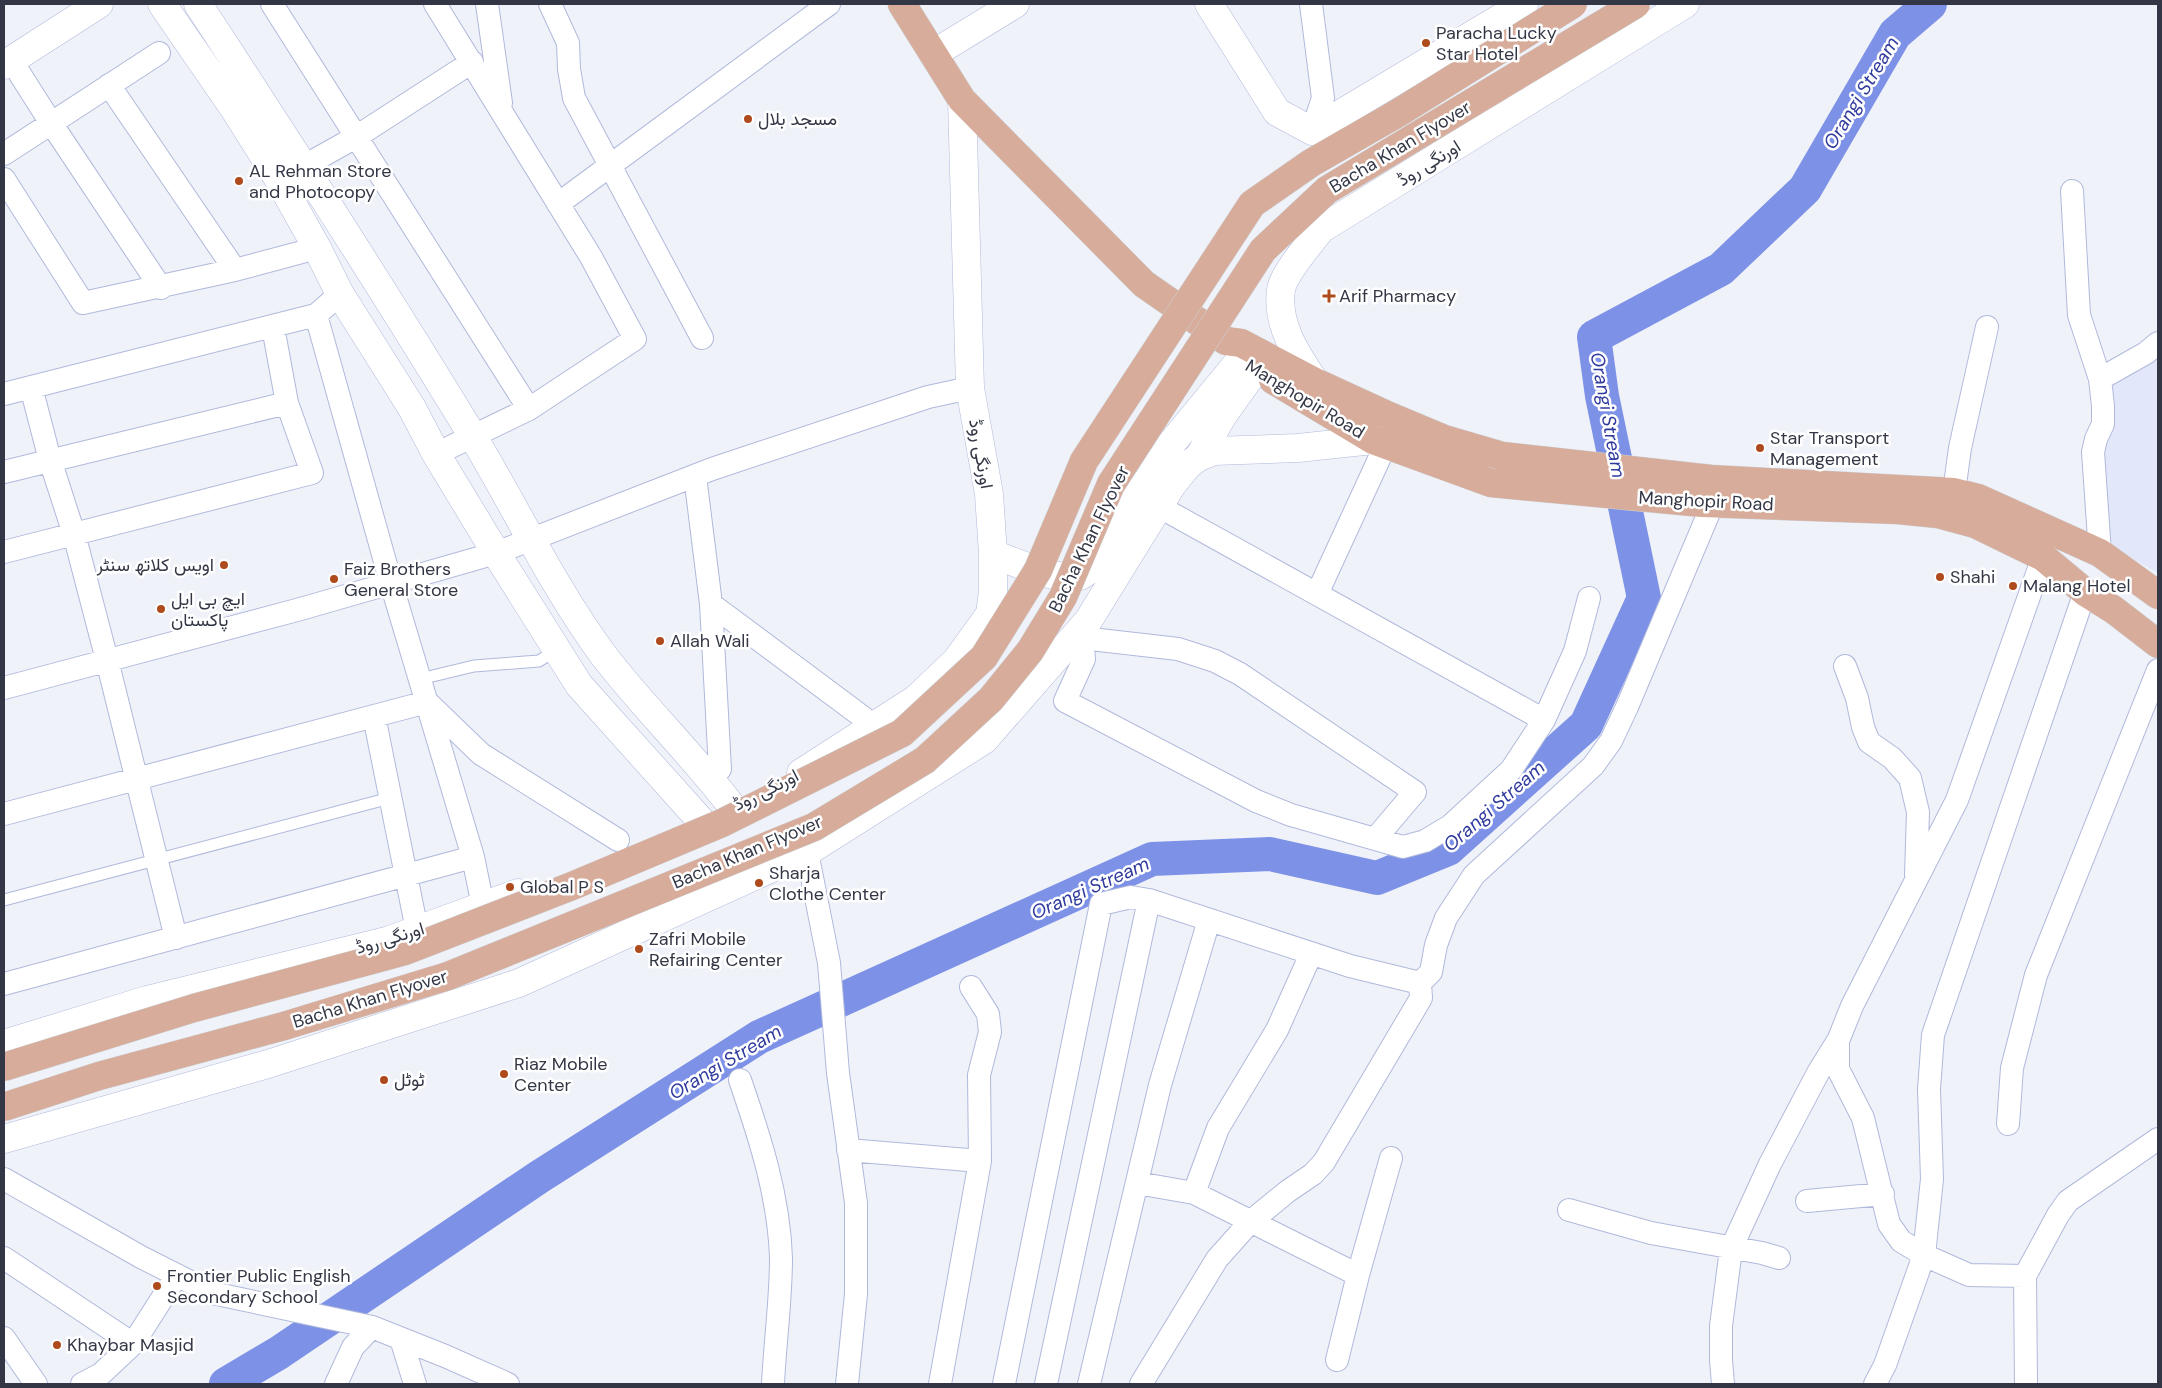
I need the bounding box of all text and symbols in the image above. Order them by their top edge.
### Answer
place label: Paracha Lucky Star Hotel [1436,21,1557,66]
water label: Orangi Stream [1818,32,1905,154]
marker: Paracha Lucky Star Hotel [1420,37,1432,49]
street label: Bacha Khan Flyover [1325,95,1475,199]
place label: مسجد بلال [758,107,837,131]
marker: مسجد بلال [742,113,754,125]
street label: اورنگی روڈ [1393,134,1465,192]
place label: AL Rehman Store and Photocopy [249,159,391,204]
marker: AL Rehman Store and Photocopy [233,175,245,187]
place label: Arif Pharmacy [1339,284,1456,308]
marker: Arif Pharmacy [1323,290,1335,302]
water label: Orangi Stream [1585,350,1631,480]
street label: Manghopir Road [1241,354,1369,444]
street label: اورنگی روڈ [963,417,999,491]
place label: Star Transport Management [1770,426,1889,471]
marker: Star Transport Management [1754,442,1766,454]
street label: Bacha Khan Flyover [1043,461,1135,616]
street label: Manghopir Road [1638,485,1774,517]
place label: اویس کلاتھ سنٹر [96,553,214,577]
place label: Faiz Brothers General Store [344,557,458,602]
marker: اویس کلاتھ سنٹر [218,559,230,571]
place label: Shahi [1950,565,1995,589]
marker: Shahi [1934,571,1946,583]
marker: Faiz Brothers General Store [328,573,340,585]
place label: Malang Hotel [2023,574,2131,598]
marker: Malang Hotel [2007,580,2019,592]
place label: ایچ بی ایل پاکستان [171,587,245,632]
marker: ایچ بی ایل پاکستان [155,603,167,615]
place label: Allah Wali [670,629,750,653]
marker: Allah Wali [654,635,666,647]
water label: Orangi Stream [1438,755,1550,857]
street label: اورنگی روڈ [729,763,803,817]
street label: Bacha Khan Flyover [668,809,826,894]
water label: Orangi Stream [1027,851,1153,925]
place label: Sharja Clothe Center [769,861,886,906]
place label: Global P S [520,875,604,899]
marker: Sharja Clothe Center [753,877,765,889]
marker: Global P S [504,881,516,893]
street label: اورنگی روڈ [353,916,427,960]
place label: Zafri Mobile Refairing Center [649,927,783,972]
marker: Zafri Mobile Refairing Center [633,943,645,955]
street label: Bacha Khan Flyover [290,964,451,1034]
water label: Orangi Stream [664,1018,786,1105]
place label: Riaz Mobile Center [514,1052,607,1097]
place label: ٹوٹل [394,1068,425,1092]
marker: Riaz Mobile Center [498,1068,510,1080]
marker: ٹوٹل [378,1074,390,1086]
place label: Frontier Public English Secondary School [167,1264,351,1309]
marker: Frontier Public English Secondary School [151,1280,163,1292]
place label: Khaybar Masjid [67,1333,194,1357]
marker: Khaybar Masjid [51,1339,63,1351]

